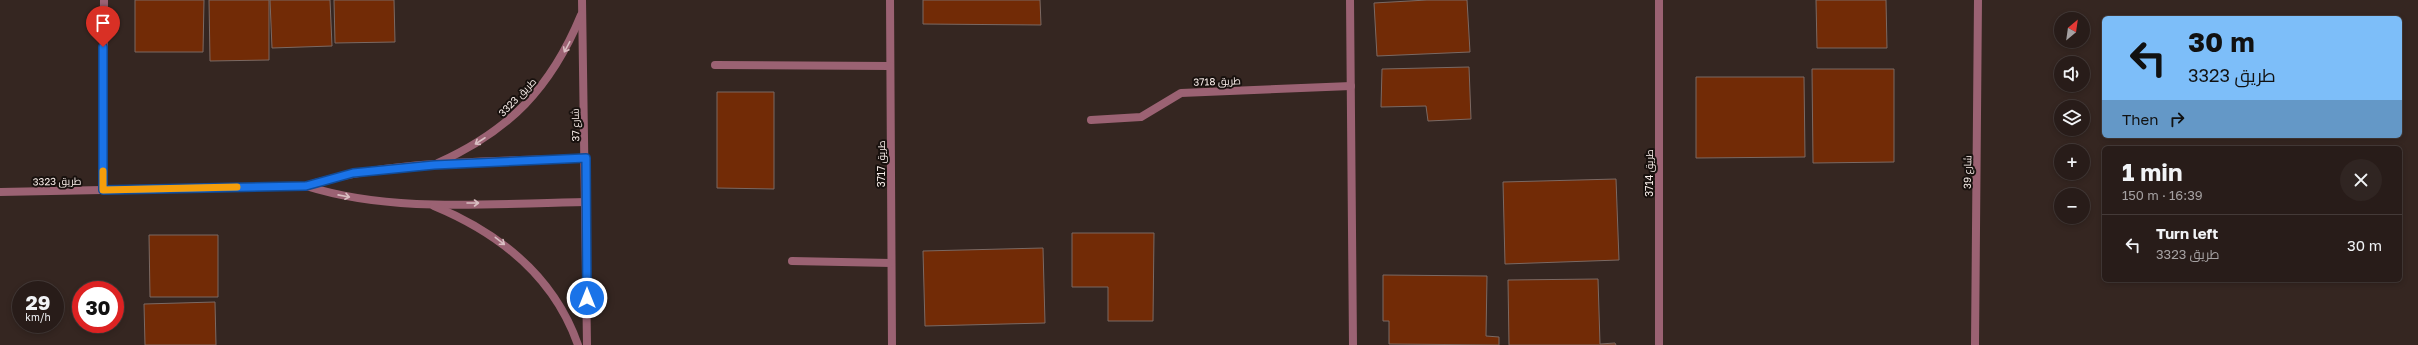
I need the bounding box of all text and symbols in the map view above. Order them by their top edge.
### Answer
pin [86,6,120,47]
icon: arrive [92,12,114,34]
north arrow [2054,12,2090,48]
map controls [2054,12,2090,224]
text: 30 m [2188,25,2255,58]
icon: left [2122,32,2174,84]
one-way arrow [563,41,570,53]
button: sound [2054,56,2090,92]
text: طريق 3323 [2188,64,2276,86]
street label: طريق 3718 [1193,74,1241,89]
street label: طريق 3323 [496,75,539,119]
button: layers [2054,100,2090,136]
street label: شارع 37 [569,108,582,142]
icon: right [2166,108,2188,130]
text: Then [2122,110,2158,128]
one-way arrow [475,137,486,146]
street label: طريق 3717 [875,141,888,187]
button: + [2054,144,2090,180]
street label: طريق 3714 [1643,149,1656,197]
street label: شارع 39 [1961,155,1974,189]
text: 1 min [2122,157,2182,186]
button: close [2340,159,2382,201]
street label: طريق 3323 [33,175,81,188]
text: 150 m · 16:39 [2122,187,2203,203]
button: − [2054,188,2090,224]
one-way arrow [337,192,350,200]
one-way arrow [466,199,479,207]
text: Turn left [2156,224,2218,242]
icon: left [2122,234,2144,256]
text: 30 m [2347,236,2382,254]
one-way arrow [495,237,506,246]
text: طريق 3323 [2156,246,2219,262]
position arrow [566,277,608,319]
speed limit sign: 30 [72,281,124,333]
text: 29 [26,290,50,314]
text: km/h [25,311,51,323]

